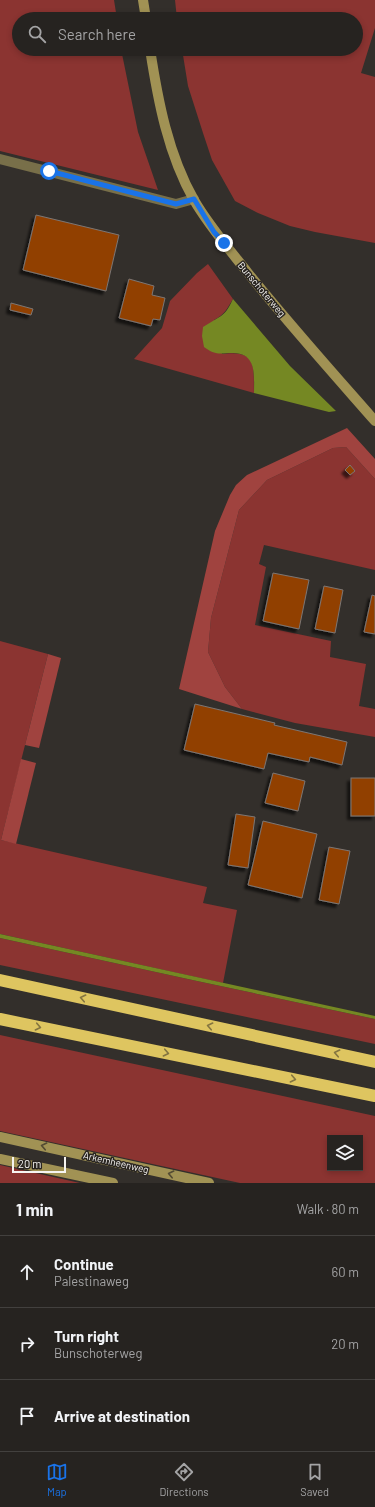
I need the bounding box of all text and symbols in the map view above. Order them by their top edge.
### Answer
search box [12,12,363,56]
icon: search [26,23,48,45]
text: Search here [58,25,136,43]
route start [40,162,58,180]
route end [215,234,233,252]
street label: Bunschoterweg [236,259,288,319]
one-way arrow [80,995,86,1003]
one-way arrow [207,1022,213,1030]
one-way arrow [35,1023,41,1031]
one-way arrow [162,1048,169,1057]
one-way arrow [334,1050,340,1058]
one-way arrow [290,1074,296,1083]
map controls [327,1135,363,1171]
button: layers [327,1135,363,1171]
one-way arrow [41,1143,47,1151]
street label: Arkemheenweg [82,1149,150,1175]
scale bar [12,1155,66,1174]
text: 20 m [18,1157,41,1170]
one-way arrow [168,1171,174,1179]
text: 1 min [16,1199,53,1219]
text: Walk · 80 m [297,1201,359,1217]
text: Continue [54,1255,114,1273]
icon: ahead [16,1261,38,1283]
text: 60 m [332,1264,359,1280]
text: Palestinaweg [54,1273,129,1289]
text: Turn right [54,1327,119,1345]
icon: right [16,1333,38,1355]
text: 20 m [331,1336,359,1352]
text: Bunschoterweg [54,1345,142,1361]
icon: arrive [16,1405,38,1427]
text: Arrive at destination [54,1407,190,1425]
tab: Map [46,1461,68,1498]
tab: Directions [159,1461,209,1498]
tab: Saved [300,1461,329,1498]

